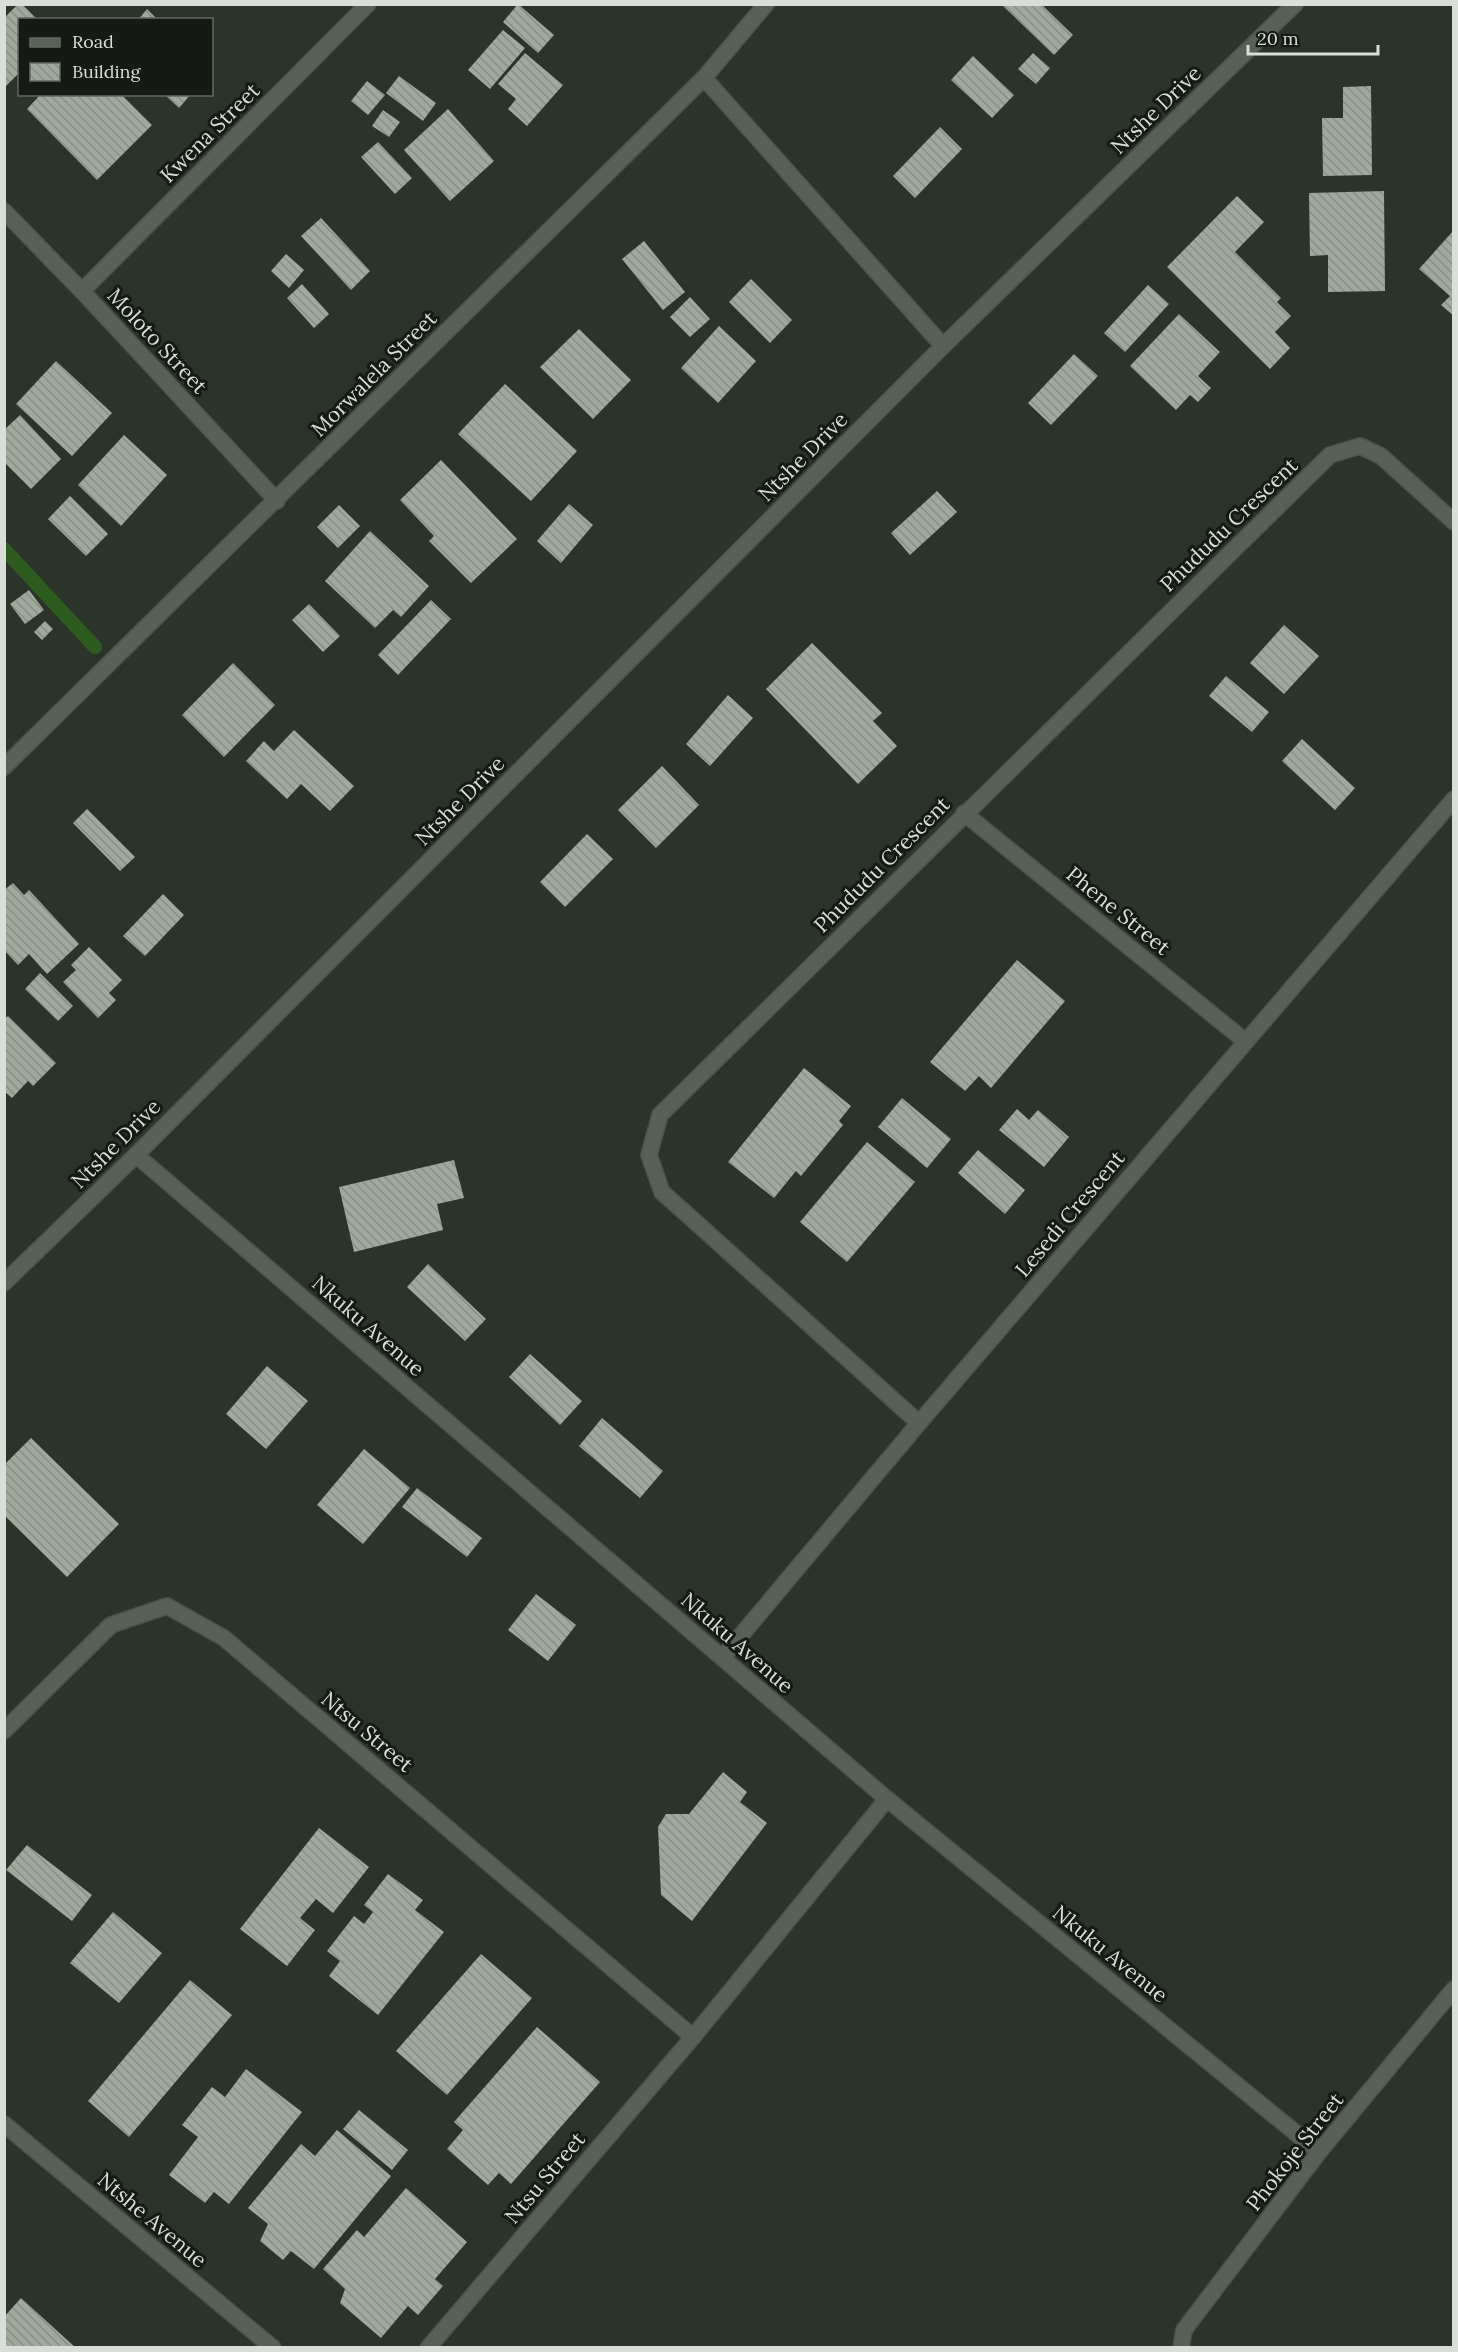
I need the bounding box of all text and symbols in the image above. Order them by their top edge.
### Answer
legend [18,18,213,96]
scale bar [1248,18,1378,56]
text: 20 m [1257,27,1299,50]
text: Road [72,30,114,53]
text: Building [72,60,142,83]
street label: Ntshe Drive [1105,60,1207,160]
street label: Kwena Street [154,77,266,188]
street label: Moloto Street [101,282,214,400]
street label: Morwalela Street [305,305,443,442]
street label: Ntshe Drive [752,406,853,507]
street label: Phududu Crescent [1154,451,1304,597]
street label: Ntshe Drive [409,750,510,851]
street label: Phududu Crescent [808,790,956,938]
street label: Phene Street [1061,861,1176,961]
street label: Ntshe Drive [65,1093,166,1194]
street label: Lesedi Crescent [1009,1144,1131,1282]
street label: Nkuku Avenue [306,1269,430,1382]
street label: Nkuku Avenue [675,1586,799,1699]
street label: Ntsu Street [316,1685,419,1778]
street label: Nkuku Avenue [1047,1899,1173,2008]
street label: Phokoje Street [1240,2086,1350,2216]
street label: Ntsu Street [498,2126,591,2229]
street label: Ntshe Avenue [92,2166,213,2273]

